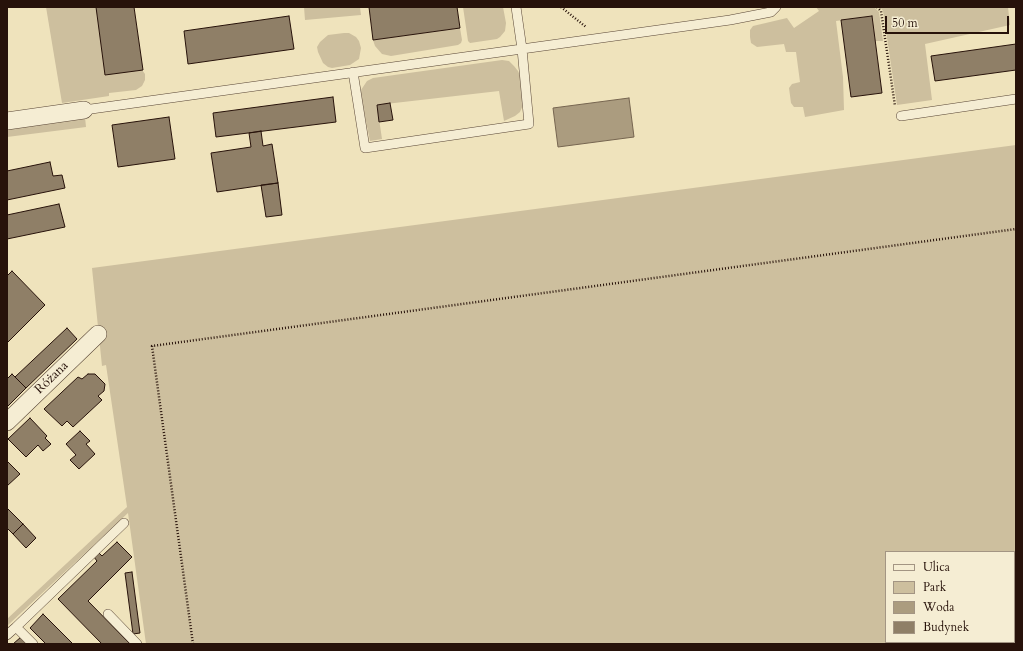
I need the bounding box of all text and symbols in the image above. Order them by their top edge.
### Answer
scale bar [887,8,1011,34]
text: 50 m [892,15,918,31]
street label: Różana [32,358,72,398]
legend [885,551,1015,643]
text: Ulica [923,559,950,575]
text: Park [923,579,946,595]
text: Woda [923,599,954,615]
text: Budynek [923,619,969,635]

